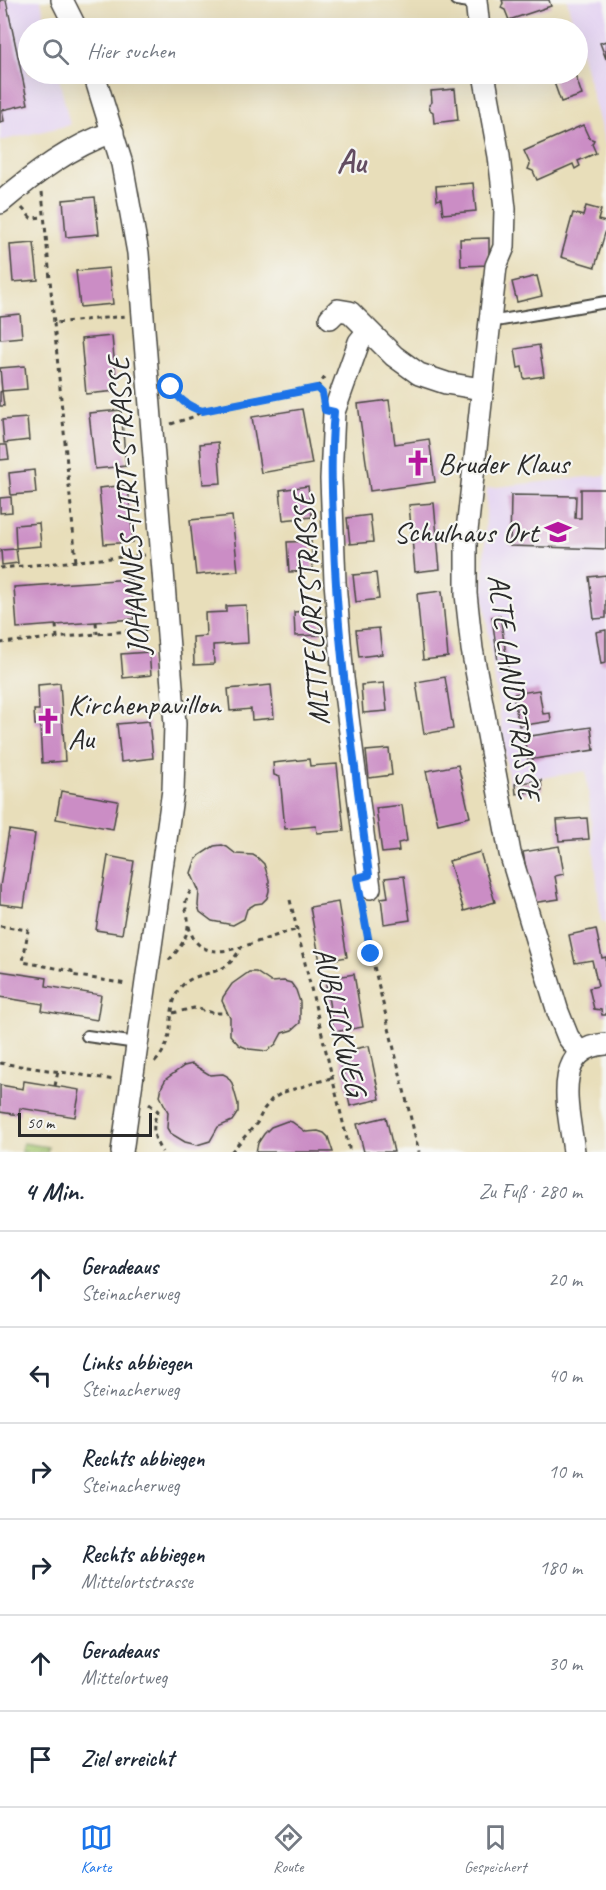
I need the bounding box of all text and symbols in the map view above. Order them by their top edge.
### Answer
search box [18,18,588,84]
icon: search [39,35,72,68]
text: Hier suchen [87,37,175,65]
district label: Au [337,140,368,182]
street label: JOHANNES-HIRT-STRASSE [98,352,158,658]
route start [157,373,183,399]
place label: Bruder Klaus [438,444,572,482]
church icon: Bruder Klaus [403,448,433,478]
street label: MITTELORTSTRASSE [284,488,338,727]
place label: Schulhaus Ort [393,513,541,551]
school or university icon: Schulhaus Ort [543,517,573,547]
street label: ALTE LANDSTRASSE [479,572,549,806]
place label: Kirchenpavillon Au [68,685,222,757]
church icon: Kirchenpavillon Au [33,706,63,736]
route end [357,940,383,966]
street label: AUBLICKWEG [304,943,376,1103]
scale bar [18,1110,152,1138]
text: 50 m [27,1113,54,1133]
text: 4 Min. [24,1175,83,1208]
text: Zu Fuß · 280 m [479,1179,582,1204]
text: Geradeaus [81,1253,158,1281]
icon: ahead [24,1263,57,1296]
text: 20 m [548,1267,582,1292]
text: Steinacherweg [81,1281,180,1306]
text: Links abbiegen [81,1349,192,1377]
icon: left [24,1359,57,1392]
text: 40 m [548,1363,582,1388]
text: Steinacherweg [81,1377,180,1402]
text: Rechts abbiegen [81,1445,204,1473]
icon: right [24,1455,57,1488]
text: 10 m [548,1459,582,1484]
text: Steinacherweg [81,1473,180,1498]
text: Rechts abbiegen [81,1541,204,1569]
icon: right [24,1551,57,1584]
text: 180 m [539,1555,582,1580]
text: Mittelortstrasse [81,1569,193,1594]
text: Geradeaus [81,1637,158,1665]
icon: ahead [24,1647,57,1680]
text: 30 m [548,1651,582,1676]
text: Mittelortweg [81,1665,167,1690]
icon: arrive [24,1743,57,1776]
text: Ziel erreicht [81,1745,174,1773]
tab: Karte [80,1821,113,1877]
tab: Route [272,1821,305,1877]
tab: Gespeichert [464,1821,526,1877]

